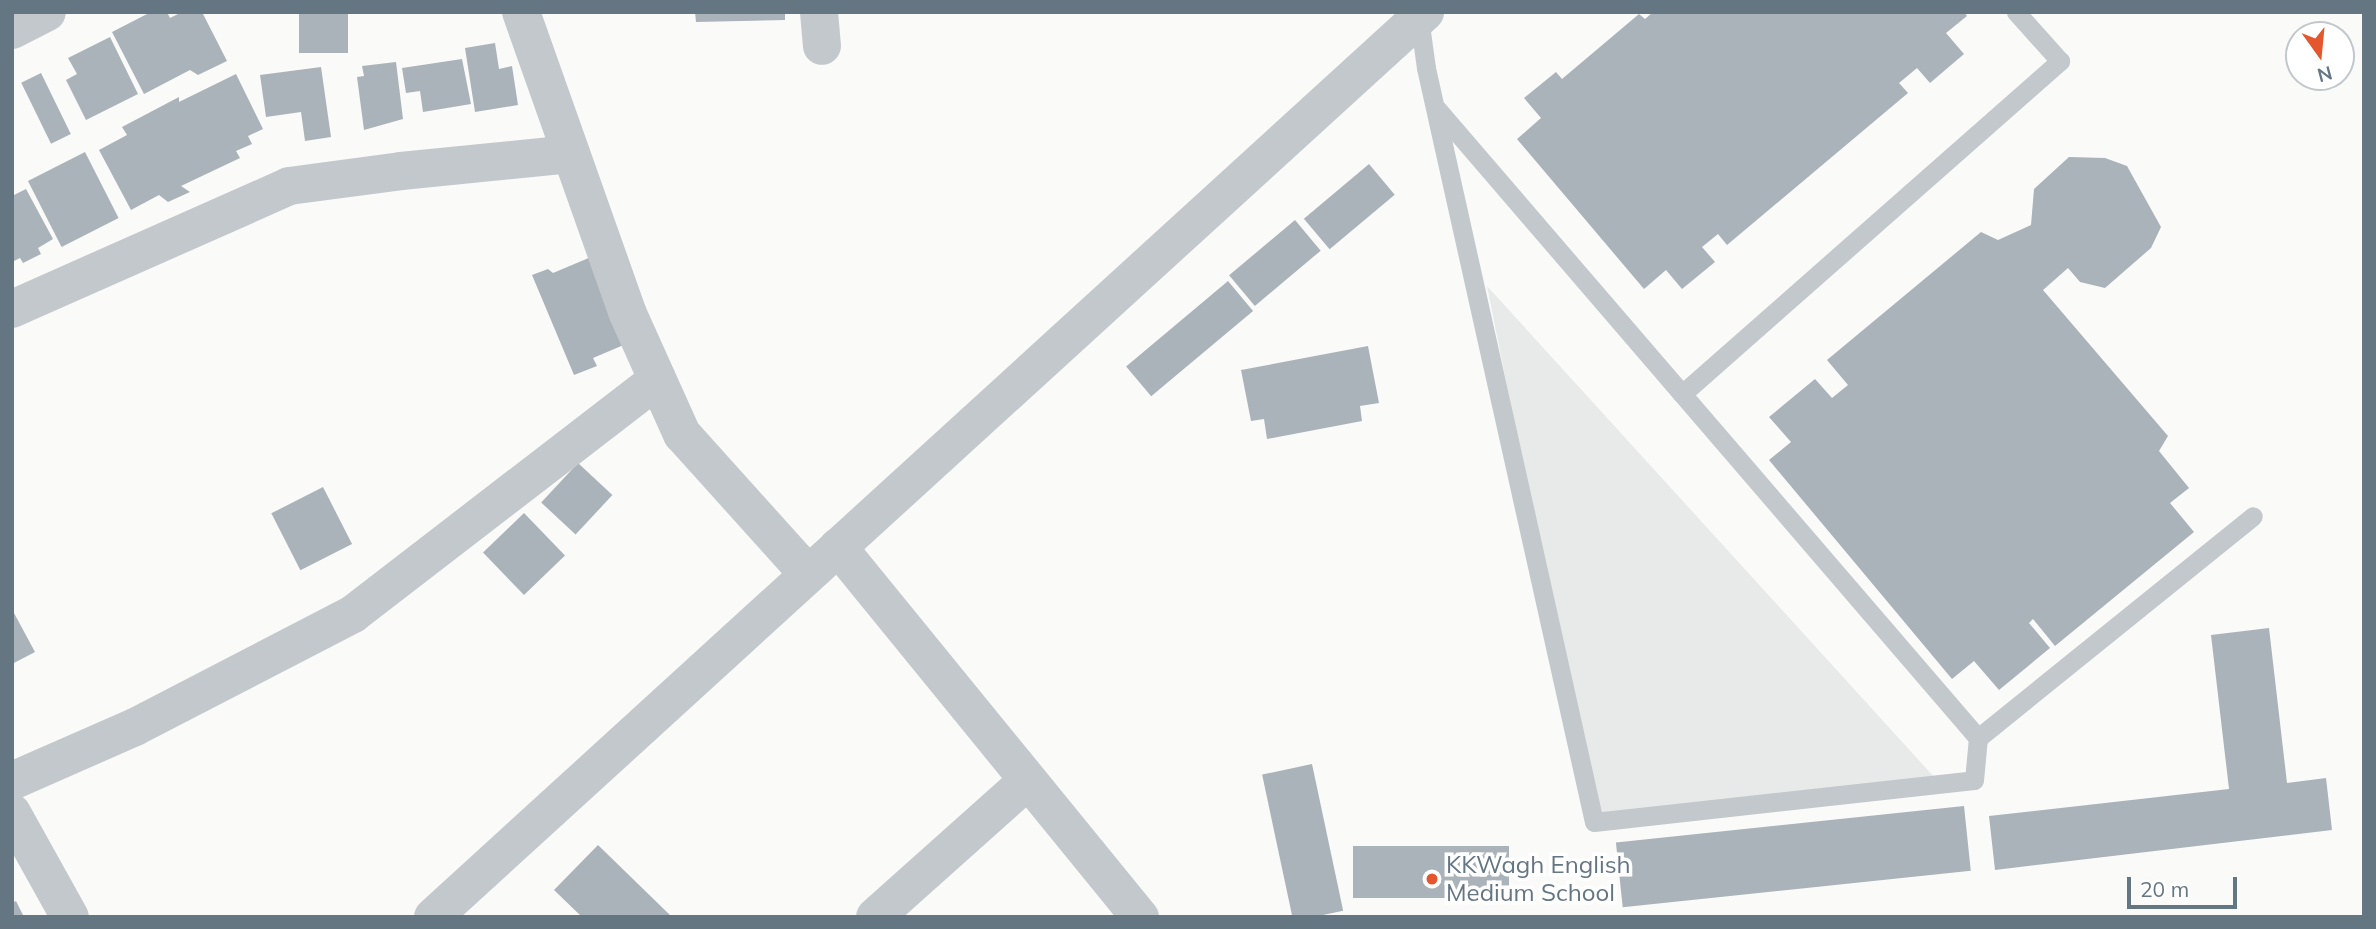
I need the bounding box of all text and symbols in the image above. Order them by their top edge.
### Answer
north arrow [2285,21,2355,91]
text: N [2315,61,2335,88]
place label: KKWagh English Medium School [1446,851,1631,907]
scale bar [2131,862,2241,906]
marker: KKWagh English Medium School [1424,871,1440,887]
text: 20 m [2140,876,2189,902]

